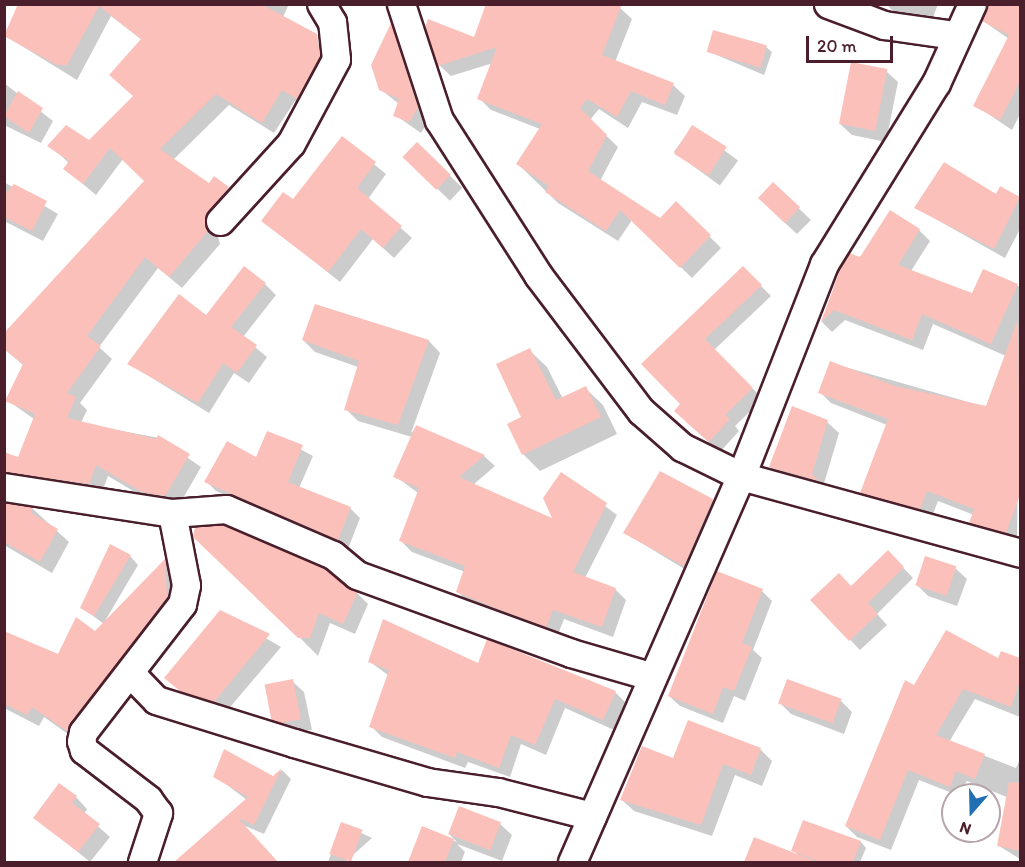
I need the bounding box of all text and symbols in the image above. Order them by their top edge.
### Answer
scale bar [809,24,896,62]
text: 20 m [817,35,857,57]
north arrow [941,783,1001,843]
text: N [957,818,974,839]

